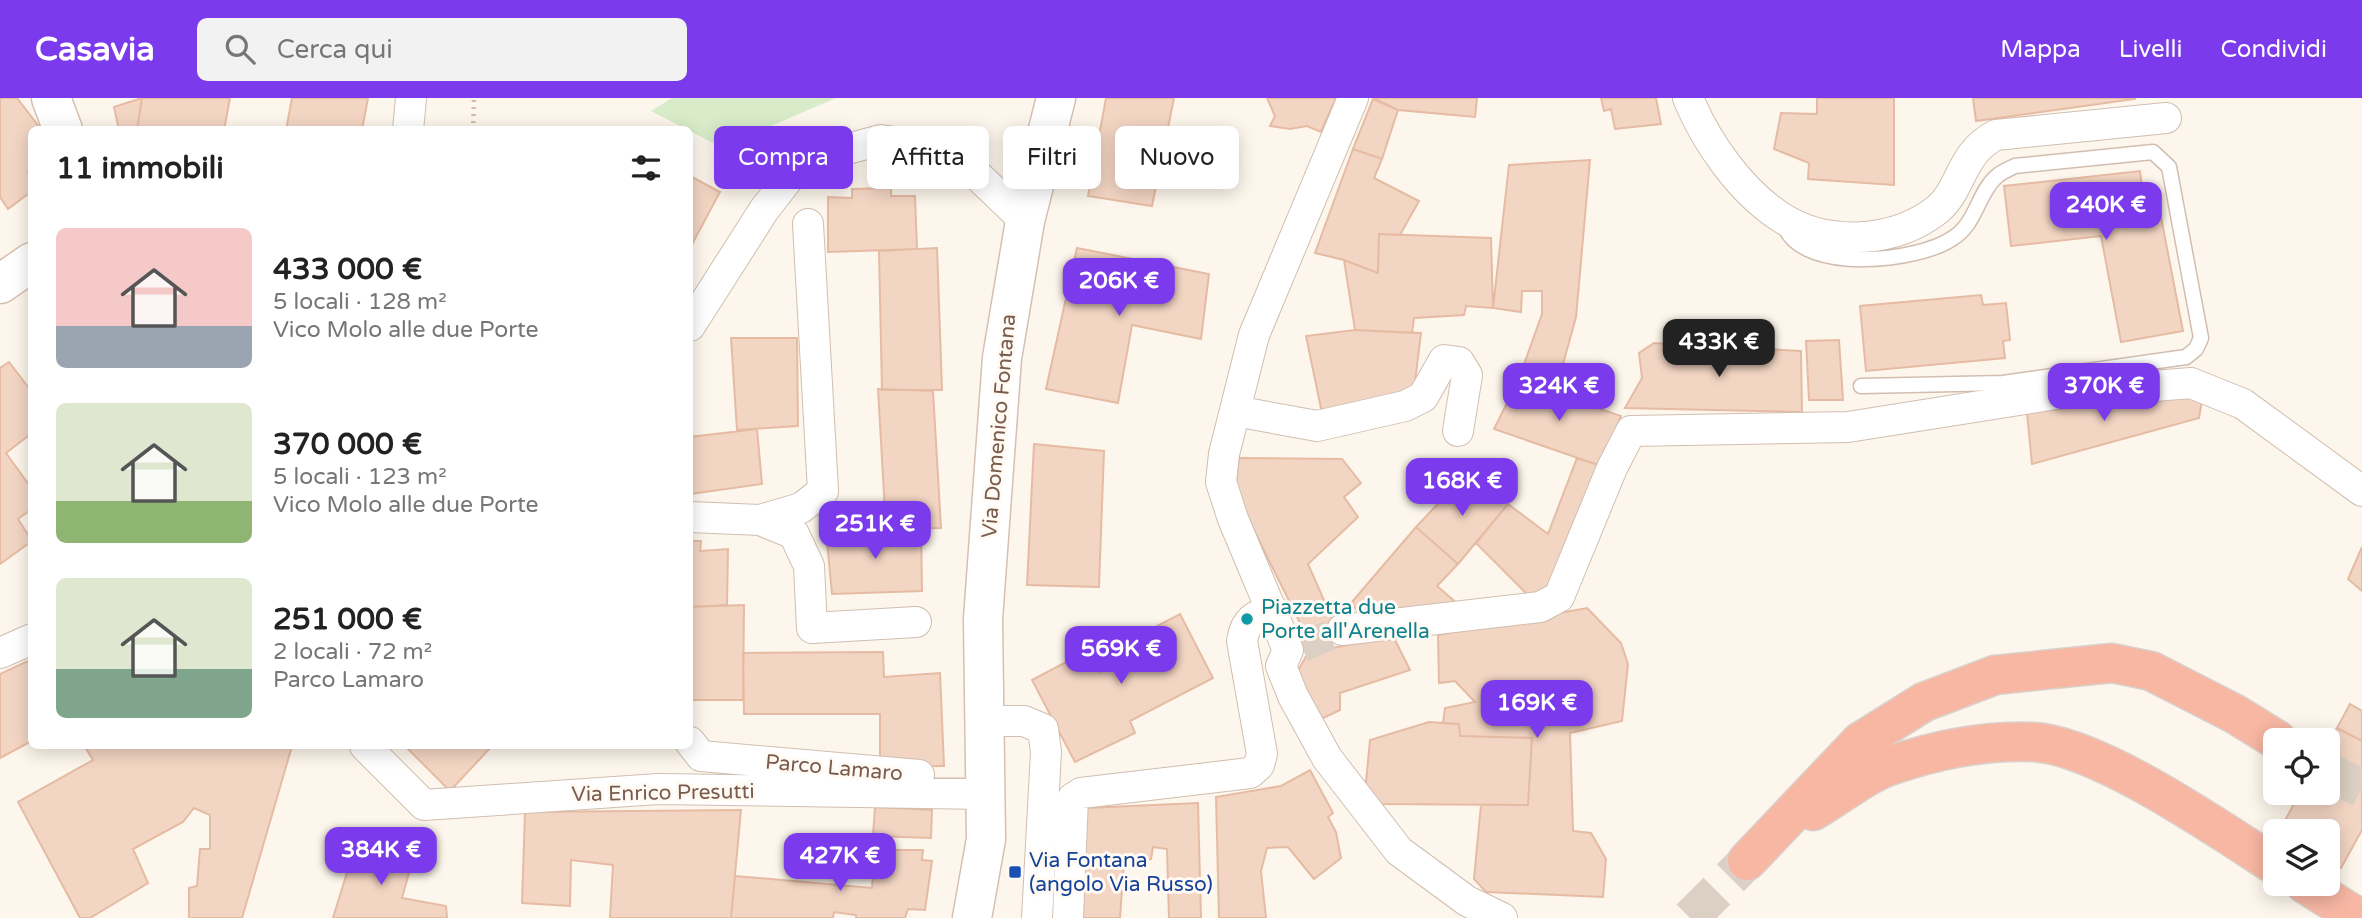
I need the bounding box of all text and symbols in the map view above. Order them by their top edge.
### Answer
search box [197,18,687,81]
text: Casavia [35,30,155,69]
icon: search [221,30,259,68]
text: Cerca qui [277,34,393,65]
text: Mappa [2000,35,2081,64]
text: Livelli [2119,35,2183,64]
text: Condividi [2221,35,2327,64]
chip: Compra [714,126,853,189]
chip: Affitta [867,126,989,189]
chip: Filtri [1003,126,1101,189]
chip: Nuovo [1115,126,1239,189]
icon: filters [627,149,665,187]
text: 11 immobili [56,150,224,187]
pin: 240K € [2049,183,2163,242]
text: 240K € [2066,191,2146,219]
text: 433 000 € [273,251,422,288]
icon: home [112,256,196,340]
pin: 206K € [1062,258,1176,318]
text: 206K € [1079,267,1159,295]
text: 5 locali · 128 m² [273,288,447,316]
street label: Via Domenico Fontana [977,313,1021,539]
text: Vico Molo alle due Porte [273,316,539,344]
pin: 433K € [1662,320,1776,379]
text: 433K € [1679,328,1759,356]
pin: 324K € [1502,364,1616,423]
pin: 370K € [2047,364,2161,423]
text: 324K € [1519,372,1599,400]
text: 370K € [2064,372,2144,400]
text: 370 000 € [273,426,422,463]
icon: home [112,431,196,515]
pin: 168K € [1405,458,1519,518]
text: 5 locali · 123 m² [273,463,447,491]
text: 168K € [1422,467,1502,495]
text: Vico Molo alle due Porte [273,491,539,519]
pin: 251K € [818,502,932,561]
text: 251K € [835,510,915,538]
place label: Piazzetta due Porte all'Arenella [1261,595,1430,644]
text: 251 000 € [273,601,422,638]
icon: home [112,606,196,690]
marker: Piazzetta due Porte all'Arenella [1239,611,1255,627]
pin: 569K € [1064,626,1178,686]
text: 569K € [1081,635,1161,663]
text: 2 locali · 72 m² [273,638,432,666]
text: Parco Lamaro [273,666,424,694]
pin: 169K € [1480,680,1594,740]
text: 169K € [1497,689,1577,717]
map controls [2263,728,2340,896]
button: locate [2263,728,2340,805]
street label: Parco Lamaro [764,750,904,786]
street label: Via Enrico Presutti [571,779,755,807]
button: layers [2263,819,2340,896]
pin: 384K € [324,828,438,887]
pin: 427K € [783,834,897,893]
text: 384K € [341,836,421,864]
text: 427K € [800,842,880,870]
place label: Via Fontana (angolo Via Russo) [1029,848,1213,897]
marker: Via Fontana (angolo Via Russo) [1007,864,1023,880]

